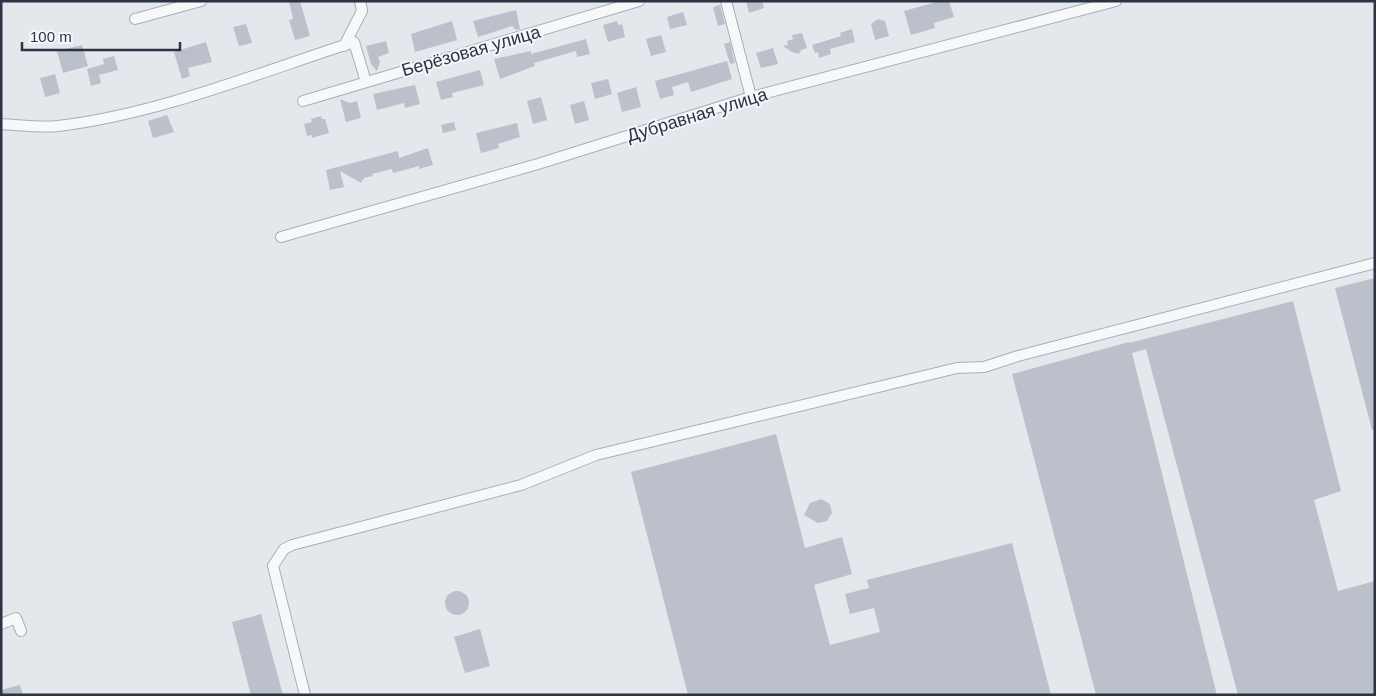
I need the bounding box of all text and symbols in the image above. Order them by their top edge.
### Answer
scale bar [22,20,180,52]
street label: Берёзовая улица [399,21,544,80]
text: 100 m [30,28,72,45]
street label: Дубравная улица [624,84,771,146]

